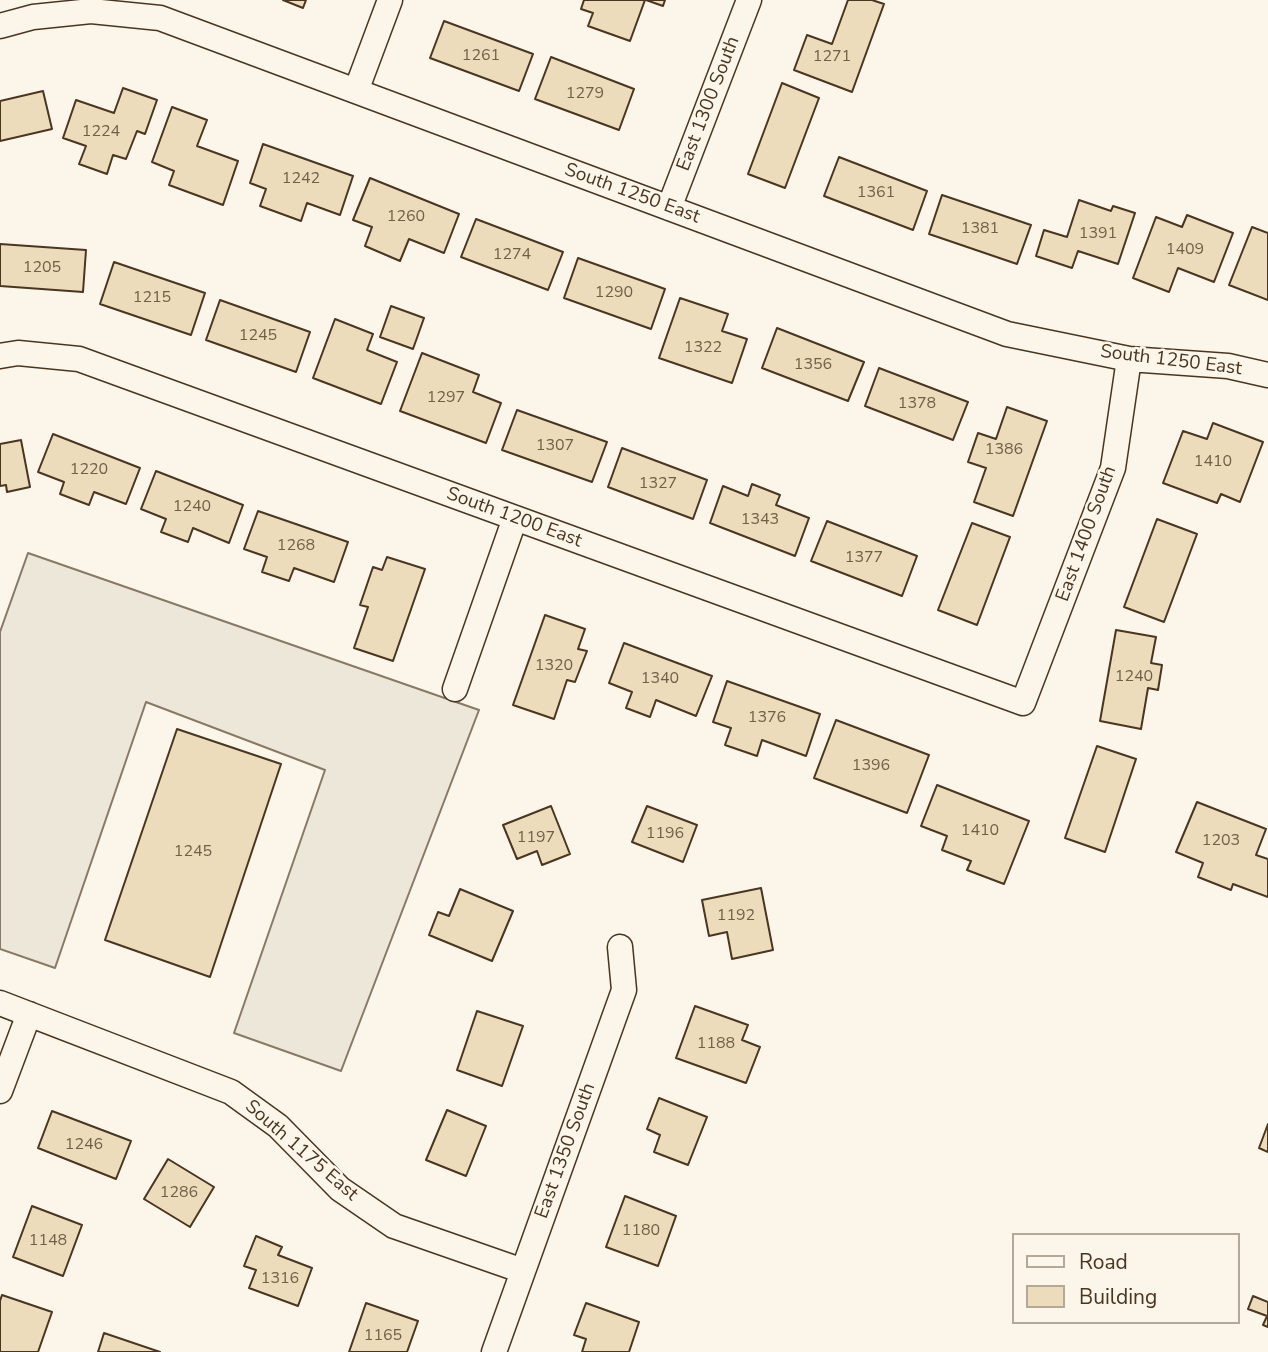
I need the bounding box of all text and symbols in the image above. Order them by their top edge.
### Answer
street label: East 1300 South [673,33,745,175]
house number: 1261 [462,46,500,66]
house number: 1271 [813,47,851,67]
house number: 1279 [566,84,604,104]
house number: 1224 [82,122,120,142]
street label: South 1250 East [561,159,703,229]
house number: 1242 [282,169,320,189]
house number: 1361 [857,183,895,203]
house number: 1260 [387,207,425,227]
house number: 1381 [961,219,999,239]
house number: 1391 [1079,224,1117,244]
house number: 1409 [1166,240,1204,260]
house number: 1274 [493,245,531,265]
house number: 1205 [23,258,61,278]
house number: 1290 [595,283,633,303]
house number: 1215 [133,288,171,308]
house number: 1245 [239,326,277,346]
house number: 1322 [684,338,722,358]
street label: South 1250 East [1099,341,1243,381]
house number: 1356 [794,355,832,375]
house number: 1297 [427,388,465,408]
house number: 1378 [898,394,936,414]
house number: 1307 [536,436,574,456]
house number: 1386 [985,440,1023,460]
house number: 1410 [1194,452,1232,472]
house number: 1220 [70,460,108,480]
street label: East 1400 South [1052,463,1122,605]
house number: 1327 [639,474,677,494]
street label: South 1200 East [443,483,585,553]
house number: 1240 [173,497,211,517]
house number: 1343 [741,510,779,530]
house number: 1268 [277,536,315,556]
house number: 1377 [845,548,883,568]
house number: 1320 [535,656,573,676]
house number: 1240 [1115,667,1153,687]
house number: 1340 [641,669,679,689]
house number: 1376 [748,708,786,728]
house number: 1396 [852,756,890,776]
house number: 1410 [961,821,999,841]
house number: 1196 [646,824,684,844]
house number: 1197 [517,828,555,848]
house number: 1203 [1202,831,1240,851]
house number: 1245 [174,842,212,862]
house number: 1192 [717,906,755,926]
house number: 1188 [697,1034,735,1054]
street label: East 1350 South [531,1080,601,1222]
street label: South 1175 East [240,1096,362,1206]
house number: 1246 [65,1135,103,1155]
house number: 1286 [160,1183,198,1203]
house number: 1180 [622,1221,660,1241]
house number: 1148 [29,1231,67,1251]
legend [1012,1233,1240,1324]
text: Road [1079,1248,1128,1276]
house number: 1316 [261,1269,299,1289]
text: Building [1079,1283,1157,1311]
house number: 1165 [364,1326,402,1346]

